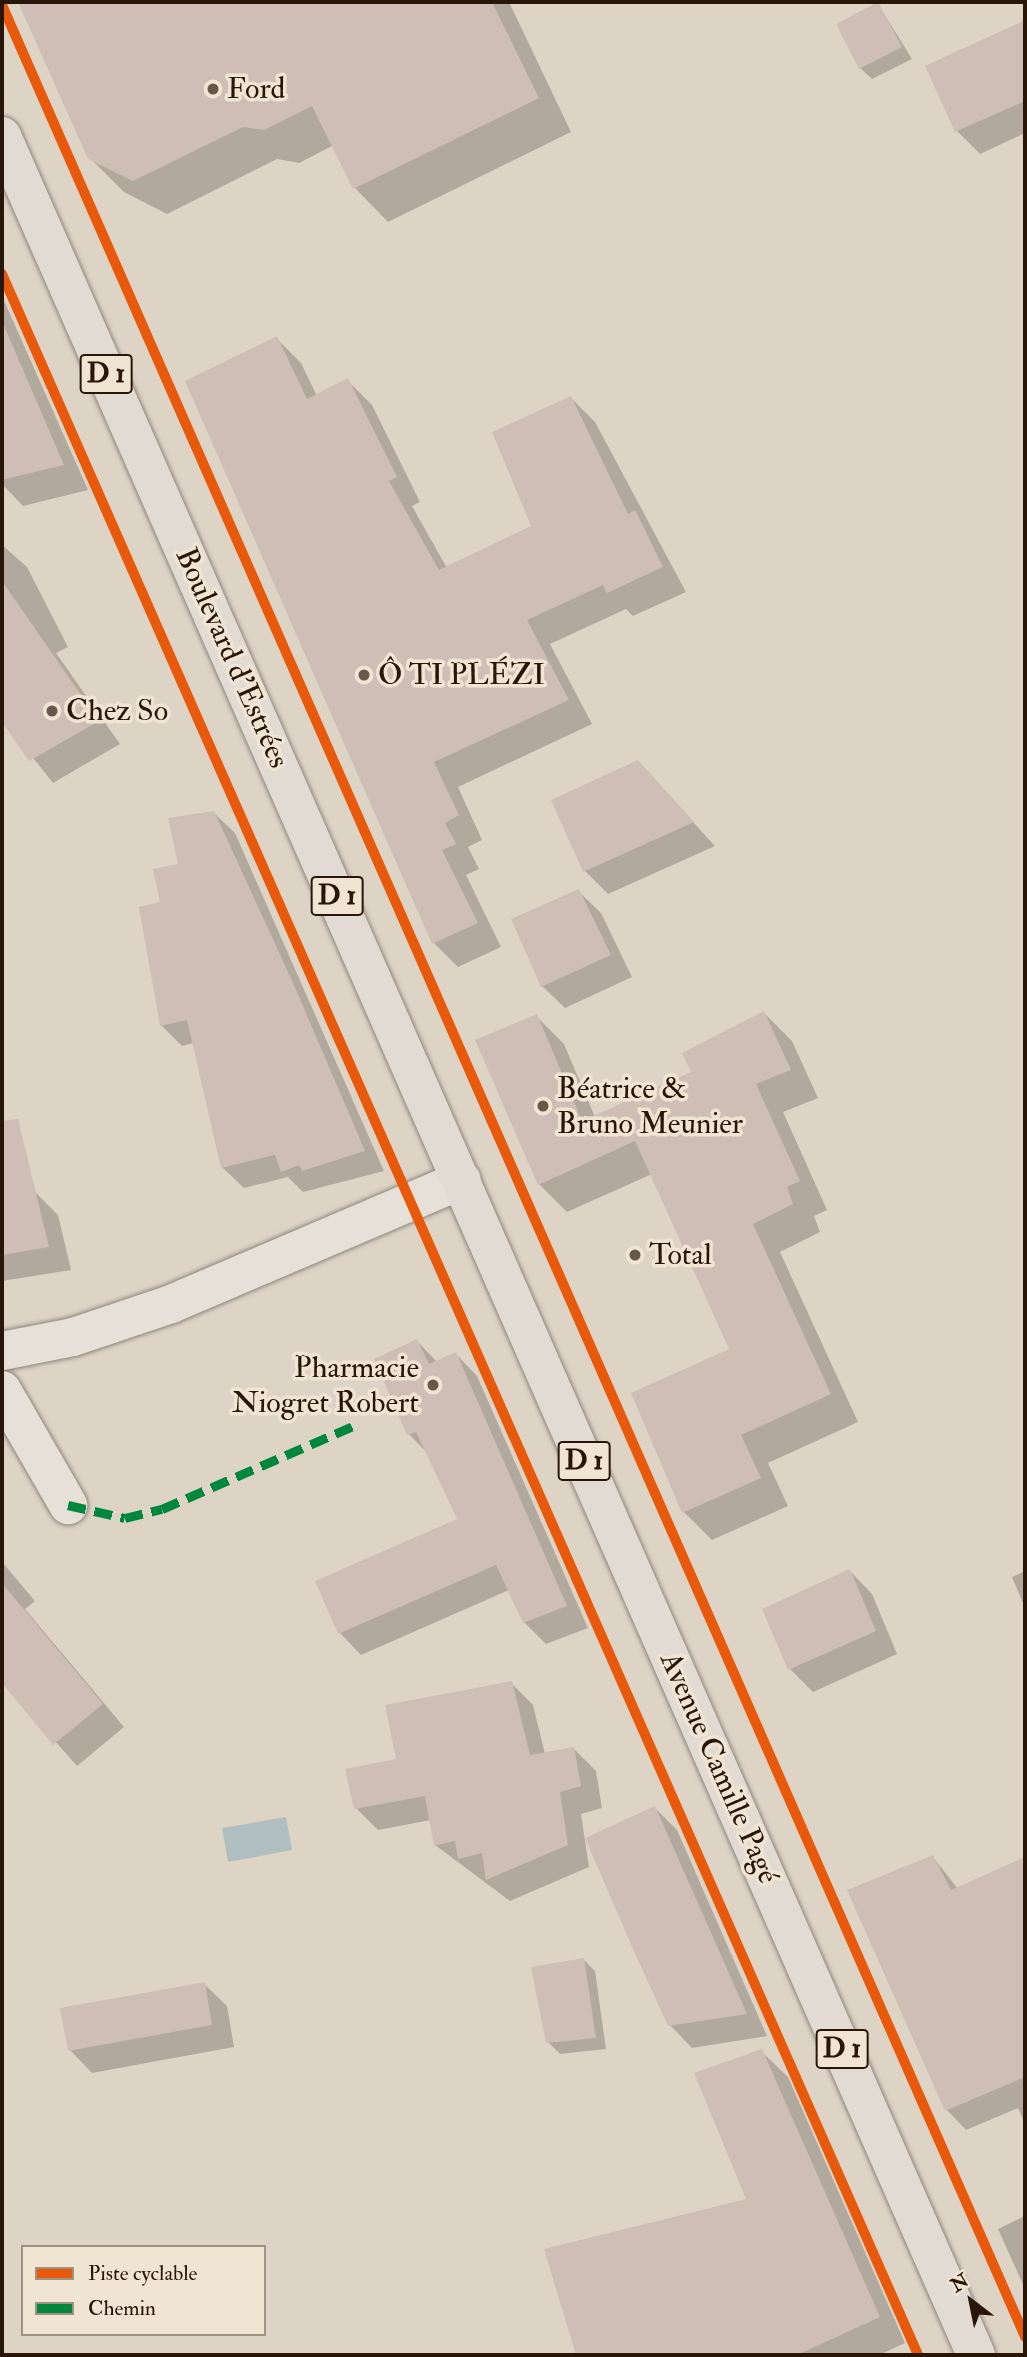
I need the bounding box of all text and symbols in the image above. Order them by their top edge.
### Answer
place label: Ford [227,71,285,107]
marker: Ford [205,81,221,97]
road number: D 1 [78,350,134,398]
street label: Boulevard d'Estrées [167,542,297,774]
place label: Ô TI PLÉZI [378,657,545,693]
marker: Ô TI PLÉZI [356,667,372,683]
place label: Chez So [66,693,168,729]
marker: Chez So [44,703,60,719]
road number: D 1 [309,872,365,920]
place label: Béatrice & Bruno Meunier [557,1071,743,1142]
marker: Béatrice & Bruno Meunier [535,1098,551,1114]
place label: Total [649,1237,712,1273]
marker: Total [627,1247,643,1263]
place label: Pharmacie Niogret Robert [232,1350,419,1420]
marker: Pharmacie Niogret Robert [425,1377,441,1393]
road number: D 1 [556,1436,612,1486]
street label: Avenue Camille Pagé [652,1647,786,1889]
road number: D 1 [814,2024,870,2074]
legend [21,2245,266,2336]
text: Piste cyclable [88,2260,197,2287]
north arrow [936,2266,1006,2336]
text: N [946,2269,973,2298]
text: Chemin [88,2295,156,2322]

